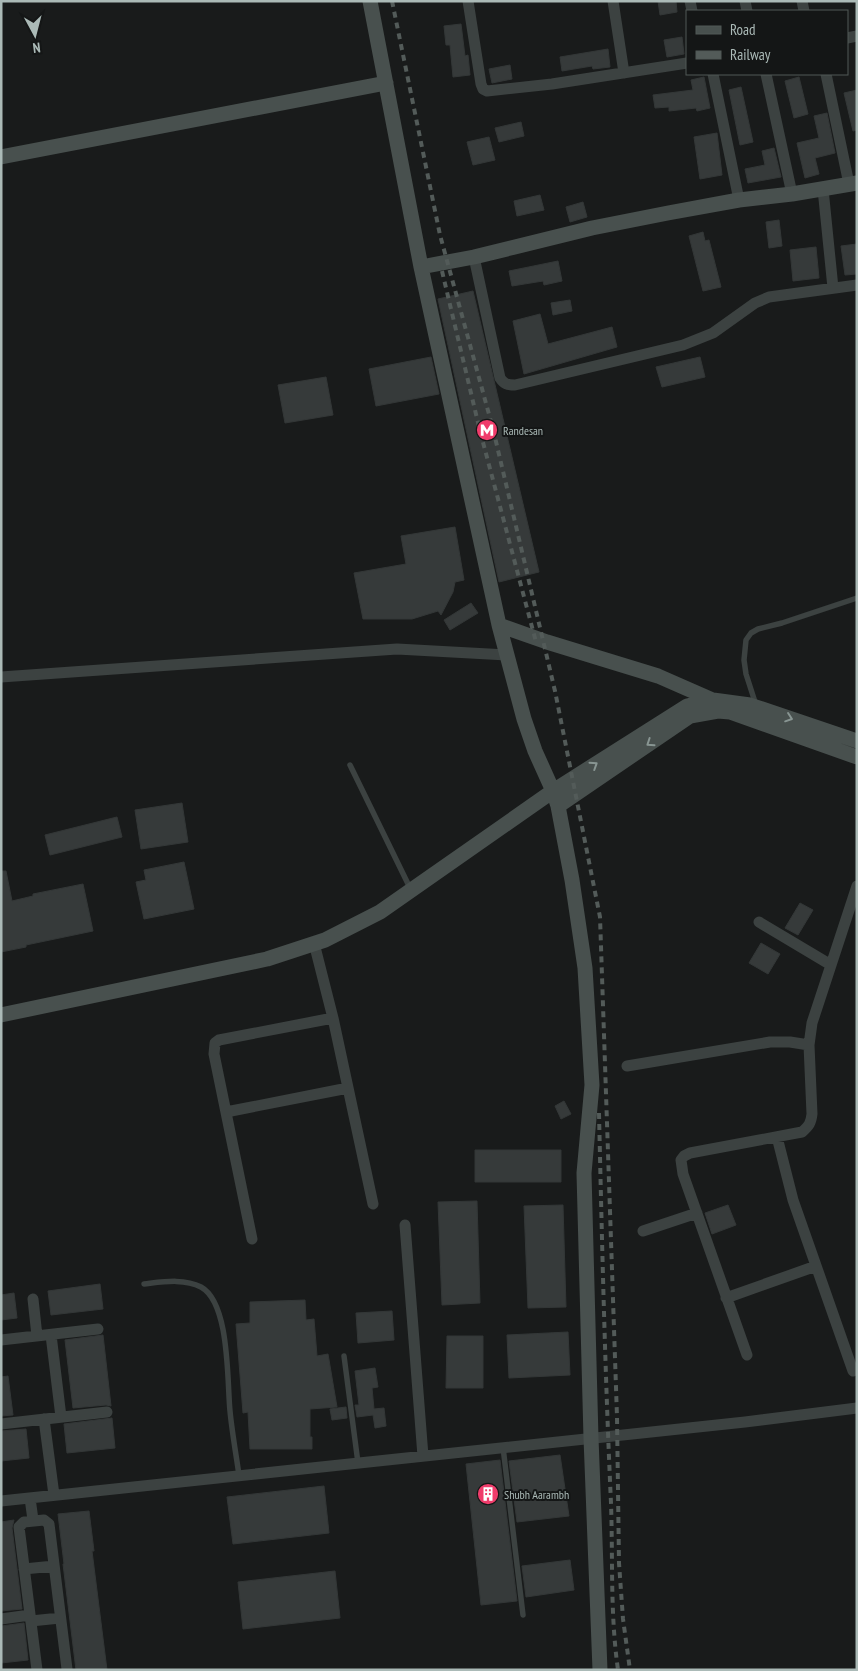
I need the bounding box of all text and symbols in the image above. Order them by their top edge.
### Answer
north arrow [10,10,60,60]
legend [686,10,848,75]
text: Road [730,20,756,39]
text: N [32,39,41,57]
text: Railway [730,45,771,64]
metro station icon: Randesan [475,418,499,442]
place label: Randesan [503,423,543,438]
one-way arrow [784,712,793,722]
one-way arrow [646,737,655,747]
one-way arrow [589,762,598,771]
building icon: Shubh Aarambh [476,1482,500,1506]
place label: Shubh Aarambh [504,1487,569,1502]

